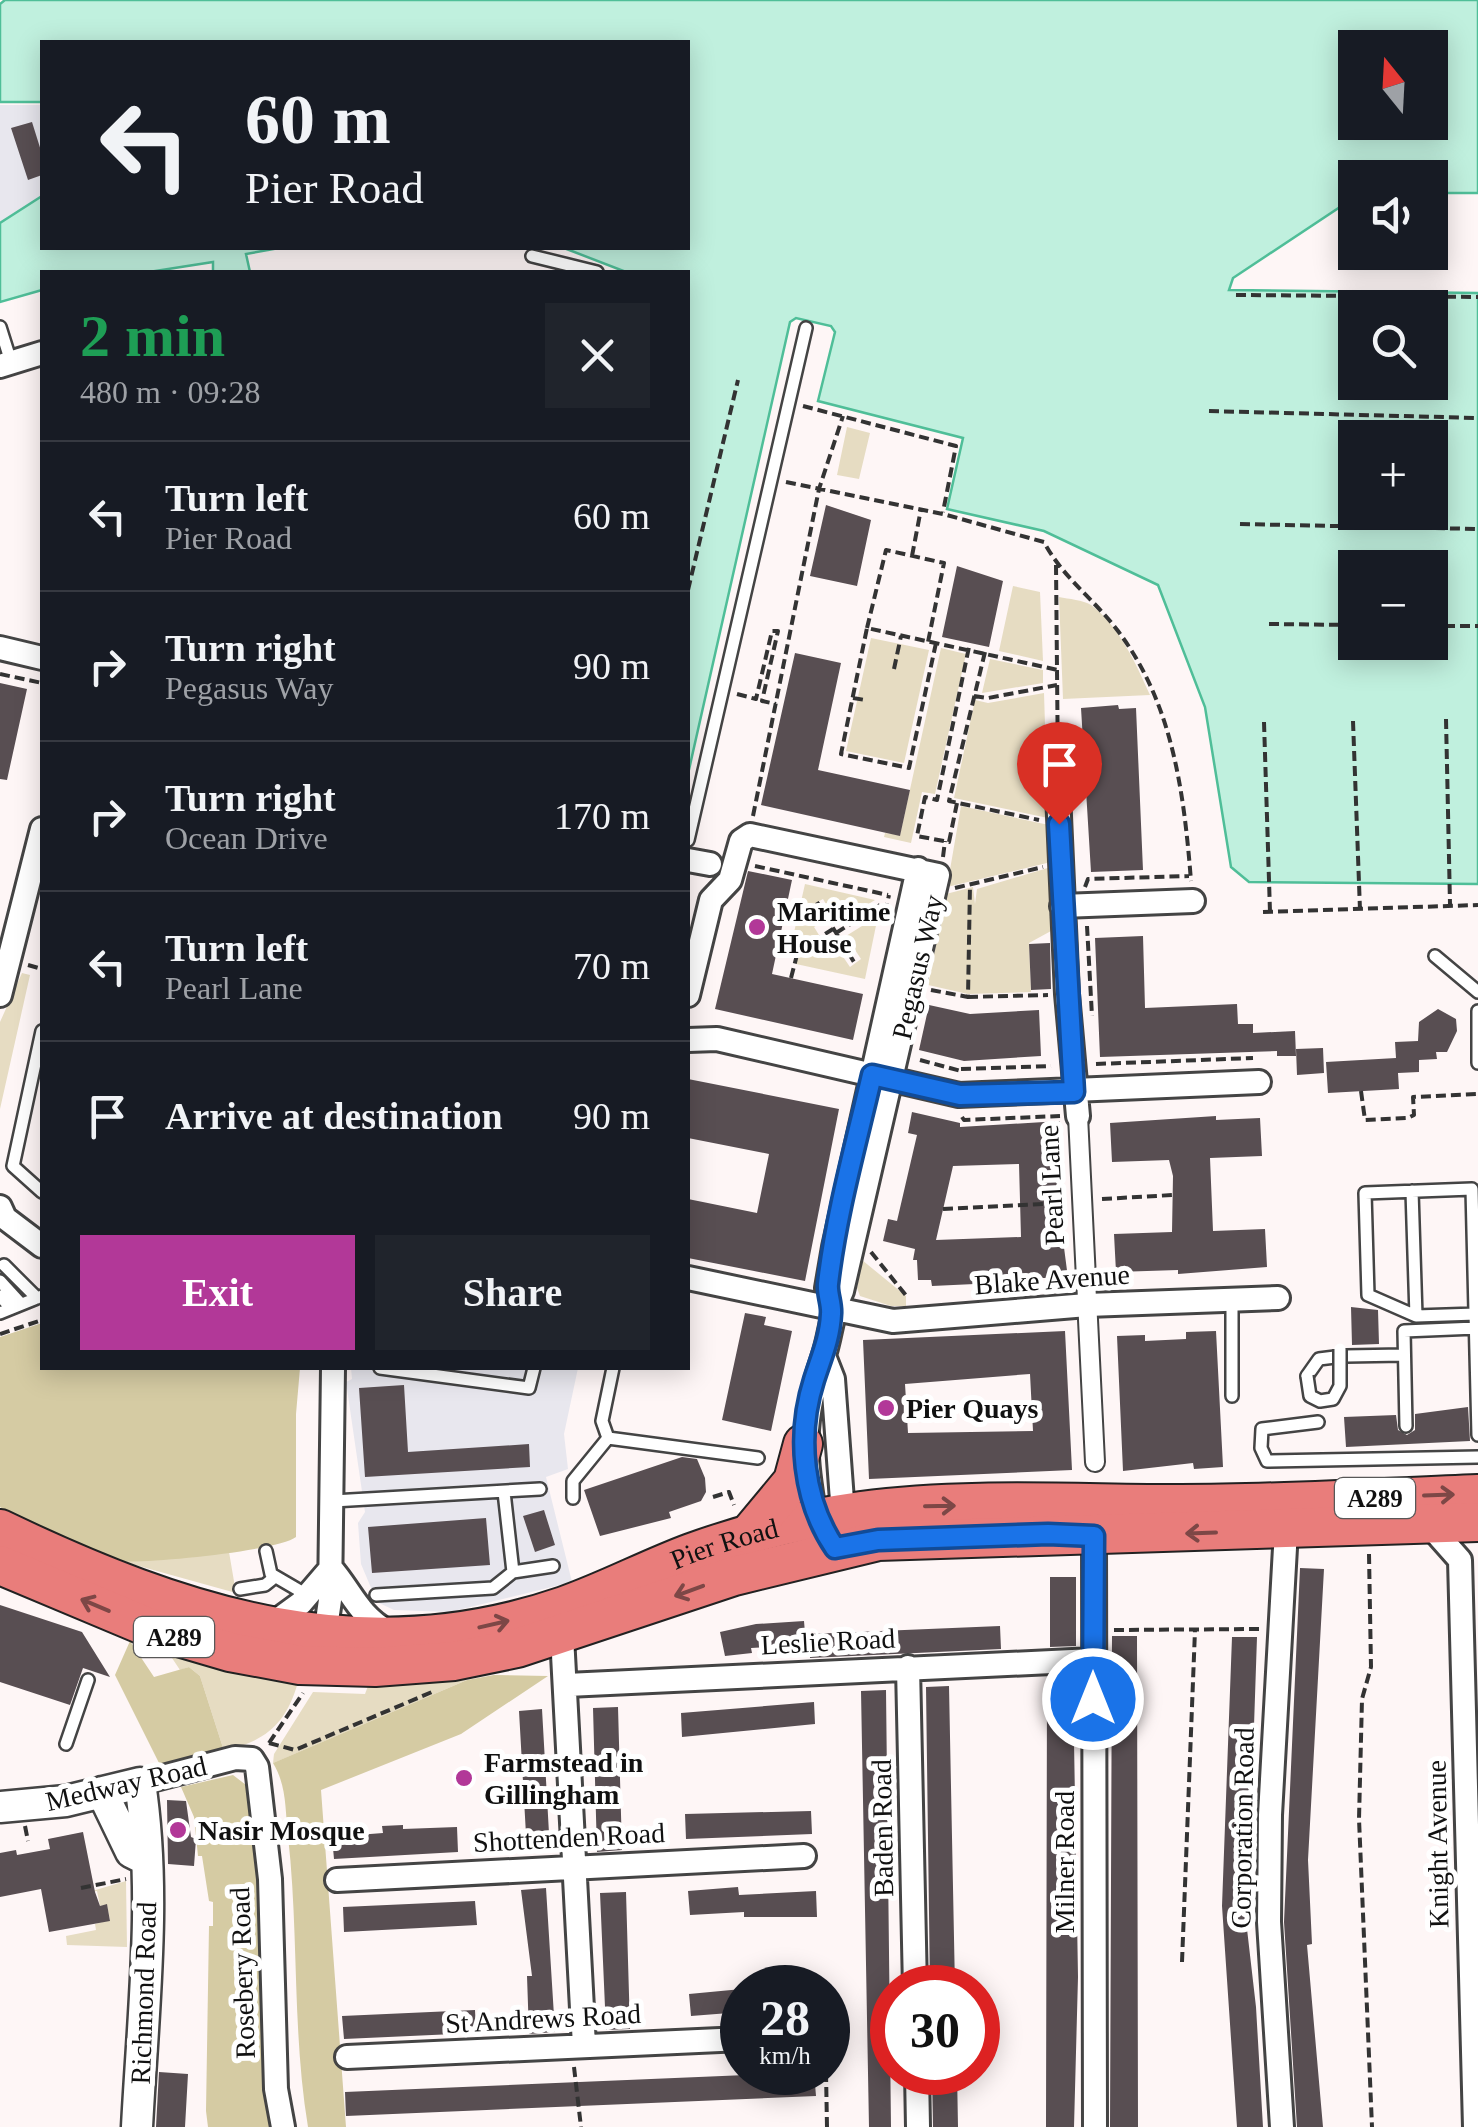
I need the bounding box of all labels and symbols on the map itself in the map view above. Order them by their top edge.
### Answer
north arrow [1338,30,1448,140]
pin [1017,722,1102,825]
street label: Pegasus Way [886,892,949,1042]
place label: Maritime House [777,896,891,959]
marker: Maritime House [746,916,768,938]
street label: Pearl Lane [1033,1124,1070,1246]
street label: Blake Avenue [973,1259,1131,1300]
place label: Pier Quays [906,1393,1039,1424]
marker: Pier Quays [875,1397,897,1419]
road number: A289 [1335,1478,1415,1518]
one-way arrow [1422,1486,1454,1505]
one-way arrow [923,1497,955,1516]
street label: Pier Road [666,1512,781,1576]
one-way arrow [1185,1523,1217,1542]
one-way arrow [674,1583,705,1601]
one-way arrow [80,1595,111,1613]
one-way arrow [477,1614,509,1632]
road number: A289 [134,1617,214,1657]
street label: Leslie Road [760,1623,896,1660]
position arrow [1041,1647,1145,1751]
street label: Corporation Road [1225,1727,1260,1929]
place label: Farmstead in Gillingham [484,1747,644,1810]
street label: Medway Road [43,1750,210,1817]
street label: Baden Road [866,1759,899,1897]
street label: Knight Avenue [1421,1760,1454,1928]
marker: Farmstead in Gillingham [453,1767,475,1789]
street label: Milner Road [1049,1791,1080,1933]
place label: Nasir Mosque [198,1815,365,1846]
street label: Shottenden Road [472,1817,666,1858]
marker: Nasir Mosque [167,1819,189,1841]
street label: Rosebery Road [224,1887,261,2059]
street label: Richmond Road [125,1901,162,2085]
speed limit sign: 30 [870,1965,1000,2095]
street label: St Andrews Road [444,1998,642,2039]

